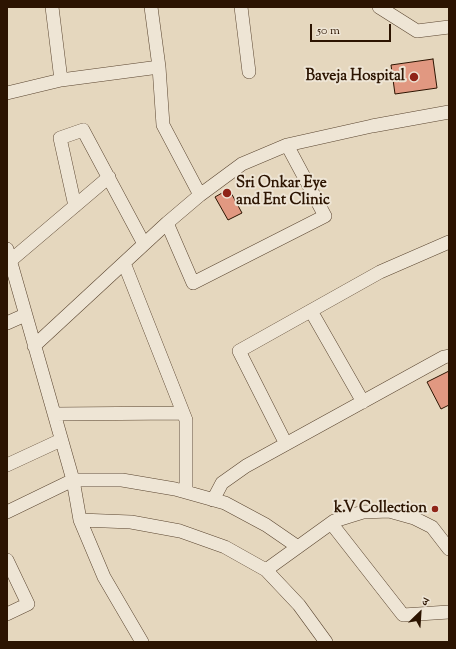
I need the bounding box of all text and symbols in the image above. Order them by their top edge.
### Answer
scale bar [312,16,393,42]
text: 50 m [317,22,340,40]
place label: Baveja Hospital [306,68,405,86]
marker: Baveja Hospital [408,71,420,83]
place label: Sri Onkar Eye and Ent Clinic [236,175,330,210]
marker: Sri Onkar Eye and Ent Clinic [221,187,233,199]
place label: k.V Collection [334,500,427,518]
marker: k.V Collection [430,504,440,514]
north arrow [400,593,440,633]
text: उ [419,594,431,611]

